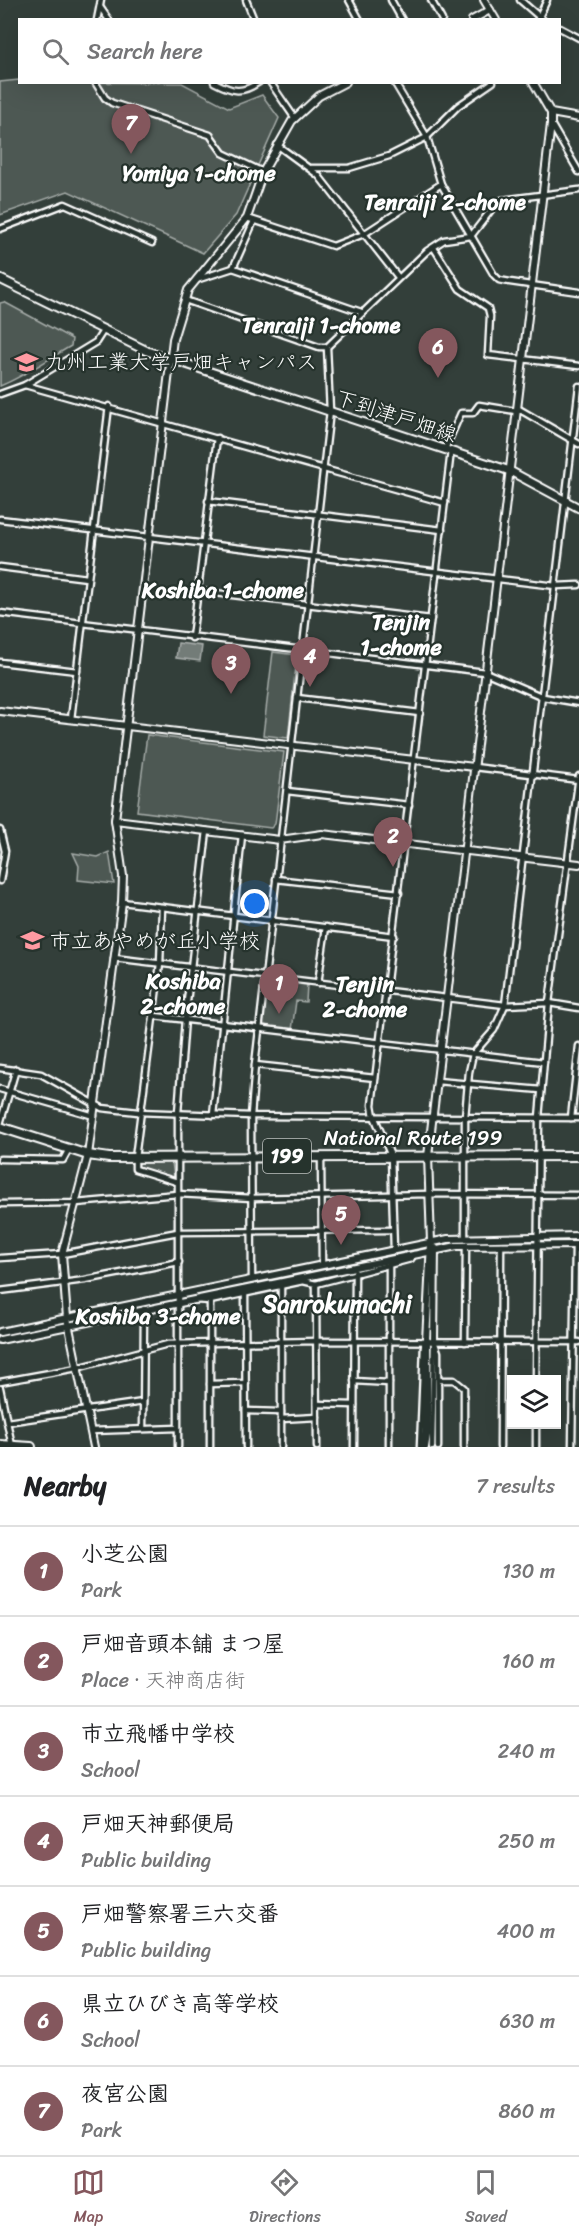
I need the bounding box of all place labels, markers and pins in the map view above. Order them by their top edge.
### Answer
pin: 7 [112,104,150,154]
pin: 6 [418,328,458,378]
place label: 九州工業大学戸畑キャンパス [45,343,317,381]
school or university icon: 九州工業大学戸畑キャンパス [14,349,40,375]
pin: 4 [290,638,330,687]
pin: 3 [212,644,250,694]
pin: 2 [374,818,412,867]
place label: 市立あやめが丘小学校 [50,922,260,960]
school or university icon: 市立あやめが丘小学校 [19,928,45,954]
pin: 1 [260,964,298,1014]
pin: 5 [322,1196,360,1245]

